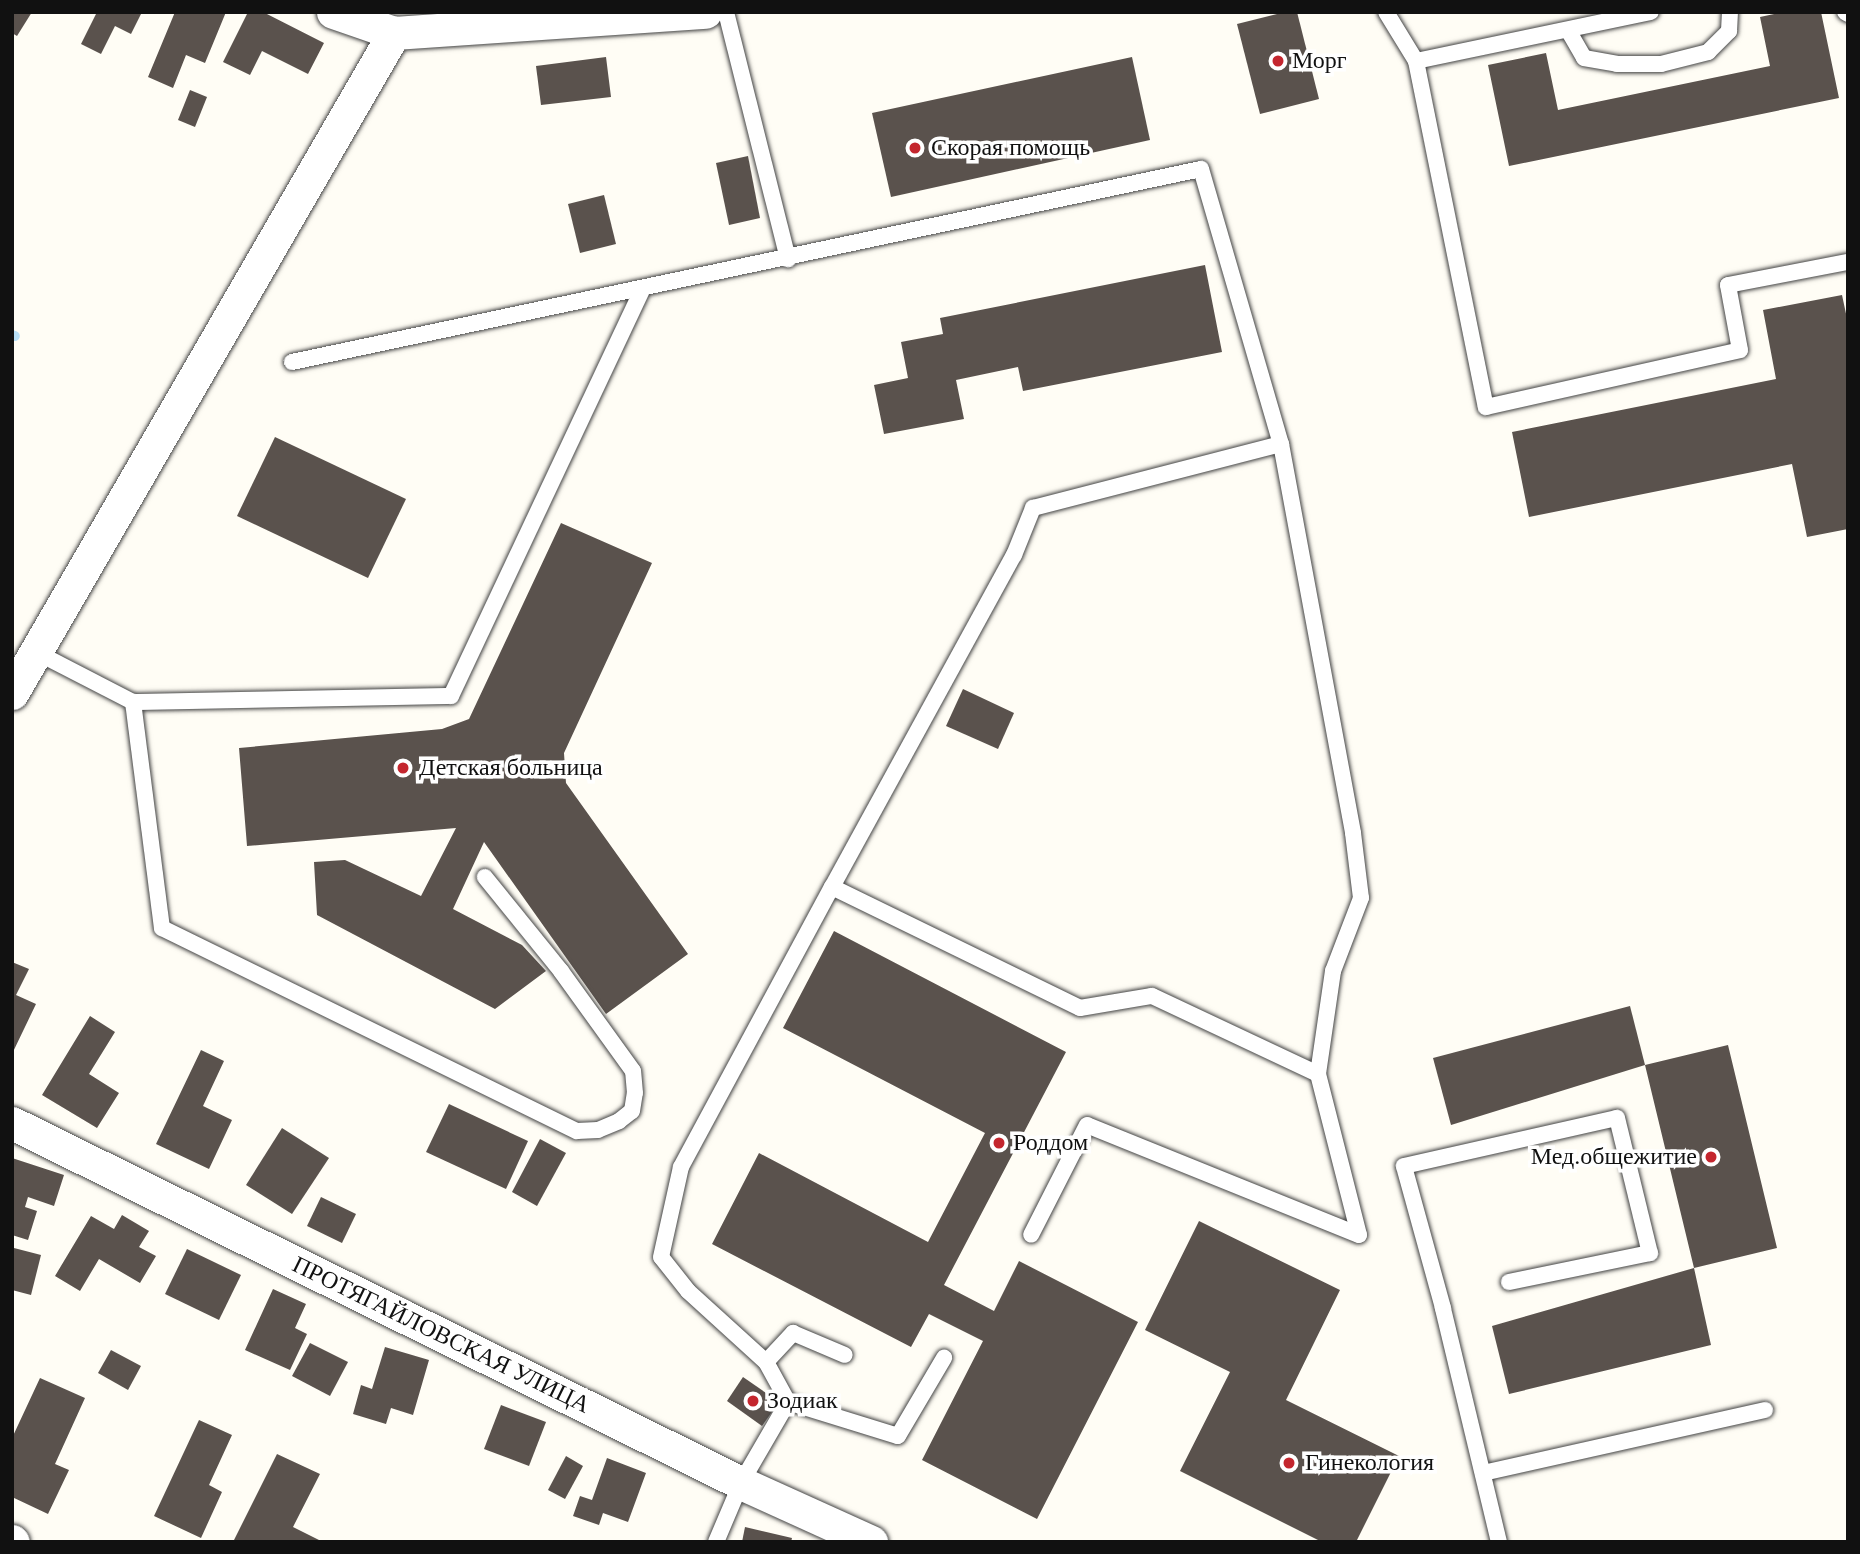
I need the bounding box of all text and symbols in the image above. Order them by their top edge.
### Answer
place label: Морг [1292,47,1347,75]
marker: Морг [1270,53,1286,69]
place label: Скорая помощь [931,134,1090,162]
marker: Скорая помощь [905,138,925,158]
place label: Детская больница [419,754,603,782]
marker: Детская больница [393,758,413,778]
place label: Роддом [1013,1129,1088,1157]
marker: Роддом [991,1135,1007,1151]
place label: Мед.общежитие [1531,1143,1697,1171]
marker: Мед.общежитие [1703,1149,1719,1165]
street label: ПРОТЯГАЙЛОВСКАЯ УЛИЦА [288,1250,594,1420]
place label: Зодиак [767,1387,838,1415]
marker: Зодиак [745,1393,761,1409]
place label: Гинекология [1305,1449,1434,1477]
marker: Гинекология [1279,1453,1299,1473]

